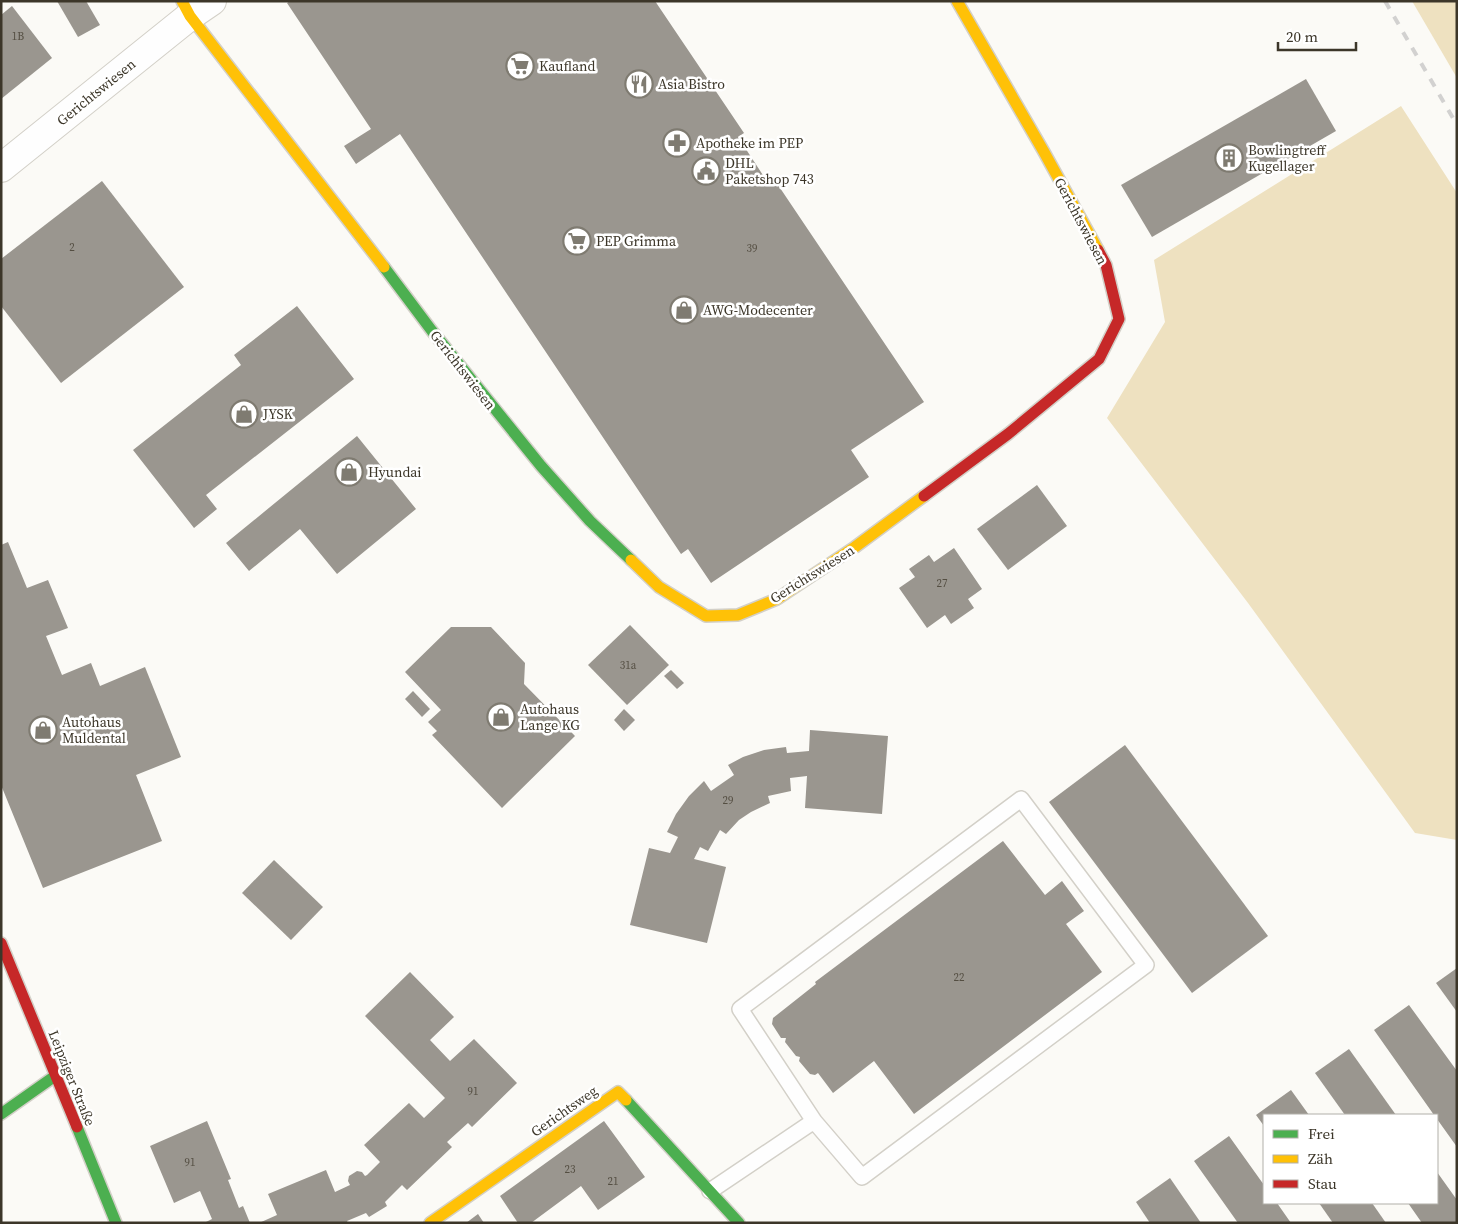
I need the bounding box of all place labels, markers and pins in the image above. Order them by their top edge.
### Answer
supermarket icon: Kaufland [505,51,535,81]
place label: Kaufland [539,56,595,76]
restaurant icon: Asia Bistro [624,69,654,99]
place label: Asia Bistro [658,74,725,94]
pharmacy icon: Apotheke im PEP [662,128,692,158]
place label: Apotheke im PEP [696,133,803,153]
place label: Bowlingtreff Kugellager [1248,140,1327,176]
building icon: Bowlingtreff Kugellager [1214,143,1244,173]
place label: DHL Paketshop 743 [725,153,814,189]
public building icon: DHL Paketshop 743 [691,156,721,186]
supermarket icon: PEP Grimma [562,226,592,256]
place label: PEP Grimma [596,231,677,251]
shop icon: AWG-Modecenter [669,295,699,325]
place label: AWG-Modecenter [703,300,813,320]
shop icon: JYSK [229,399,259,429]
place label: JYSK [262,404,294,424]
shop icon: Hyundai [334,457,364,487]
place label: Hyundai [368,462,422,482]
place label: Autohaus Lange KG [520,699,580,735]
shop icon: Autohaus Lange KG [486,702,516,732]
place label: Autohaus Muldental [62,712,126,748]
shop icon: Autohaus Muldental [28,715,58,745]

